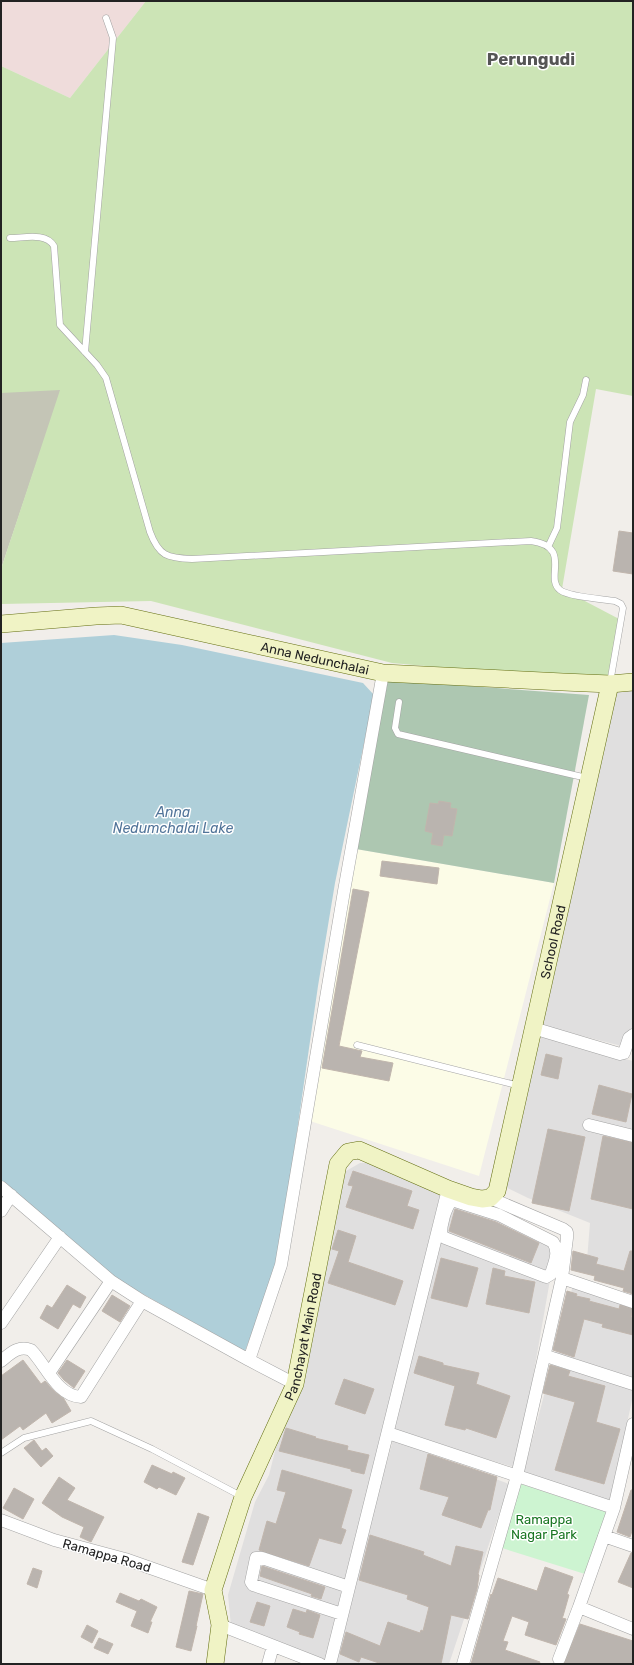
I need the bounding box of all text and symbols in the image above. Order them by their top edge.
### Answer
district label: Perungudi [487,49,575,69]
street label: Anna Nedunchalai [259,639,370,678]
water label: Anna Nedumchalai Lake [113,804,233,837]
street label: School Road [538,904,569,980]
street label: Panchayat Main Road [281,1272,325,1403]
park label: Ramappa Nagar Park [511,1512,577,1543]
street label: Ramappa Road [61,1536,153,1575]

